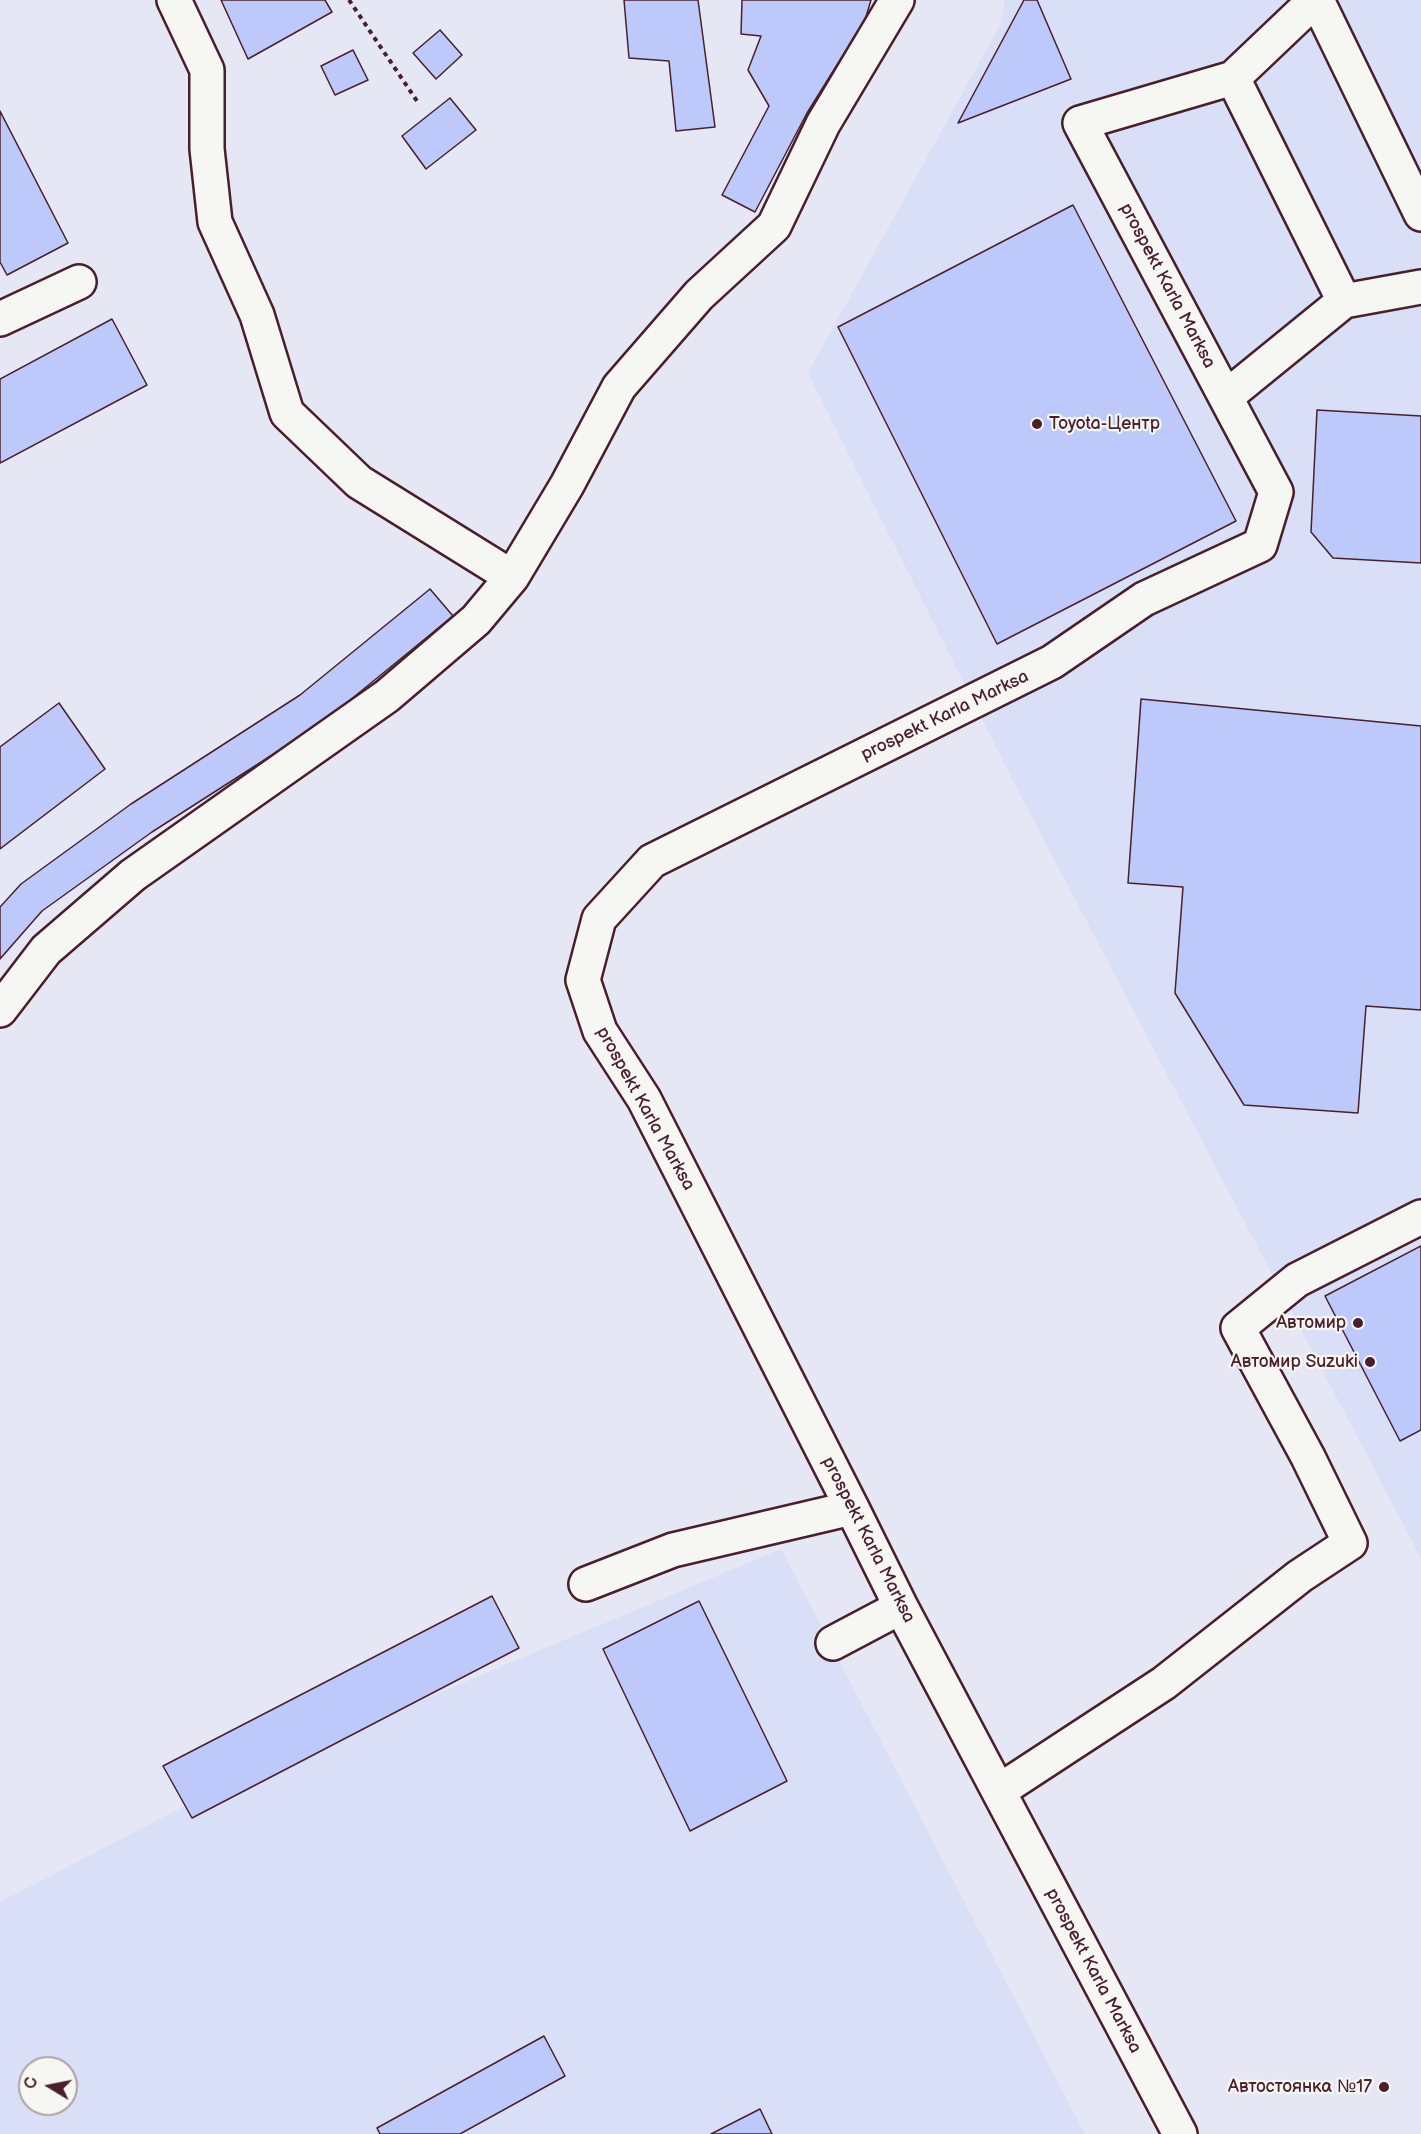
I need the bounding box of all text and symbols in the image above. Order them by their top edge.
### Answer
street label: prospekt Karla Marksa [1114,200,1220,372]
place label: Toyota-Центр [1049,413,1160,435]
marker: Toyota-Центр [1030,417,1044,431]
street label: prospekt Karla Marksa [858,666,1032,766]
street label: prospekt Karla Marksa [591,1023,699,1195]
place label: Автомир [1276,1312,1346,1334]
marker: Автомир [1351,1316,1365,1330]
place label: Автомир Suzuki [1231,1351,1358,1373]
marker: Автомир Suzuki [1363,1355,1377,1369]
street label: prospekt Karla Marksa [817,1453,919,1627]
street label: prospekt Karla Marksa [1040,1885,1146,2057]
north arrow [18,2056,78,2116]
text: С [21,2076,42,2090]
place label: Автостоянка №17 [1228,2076,1372,2098]
marker: Автостоянка №17 [1377,2080,1391,2094]

